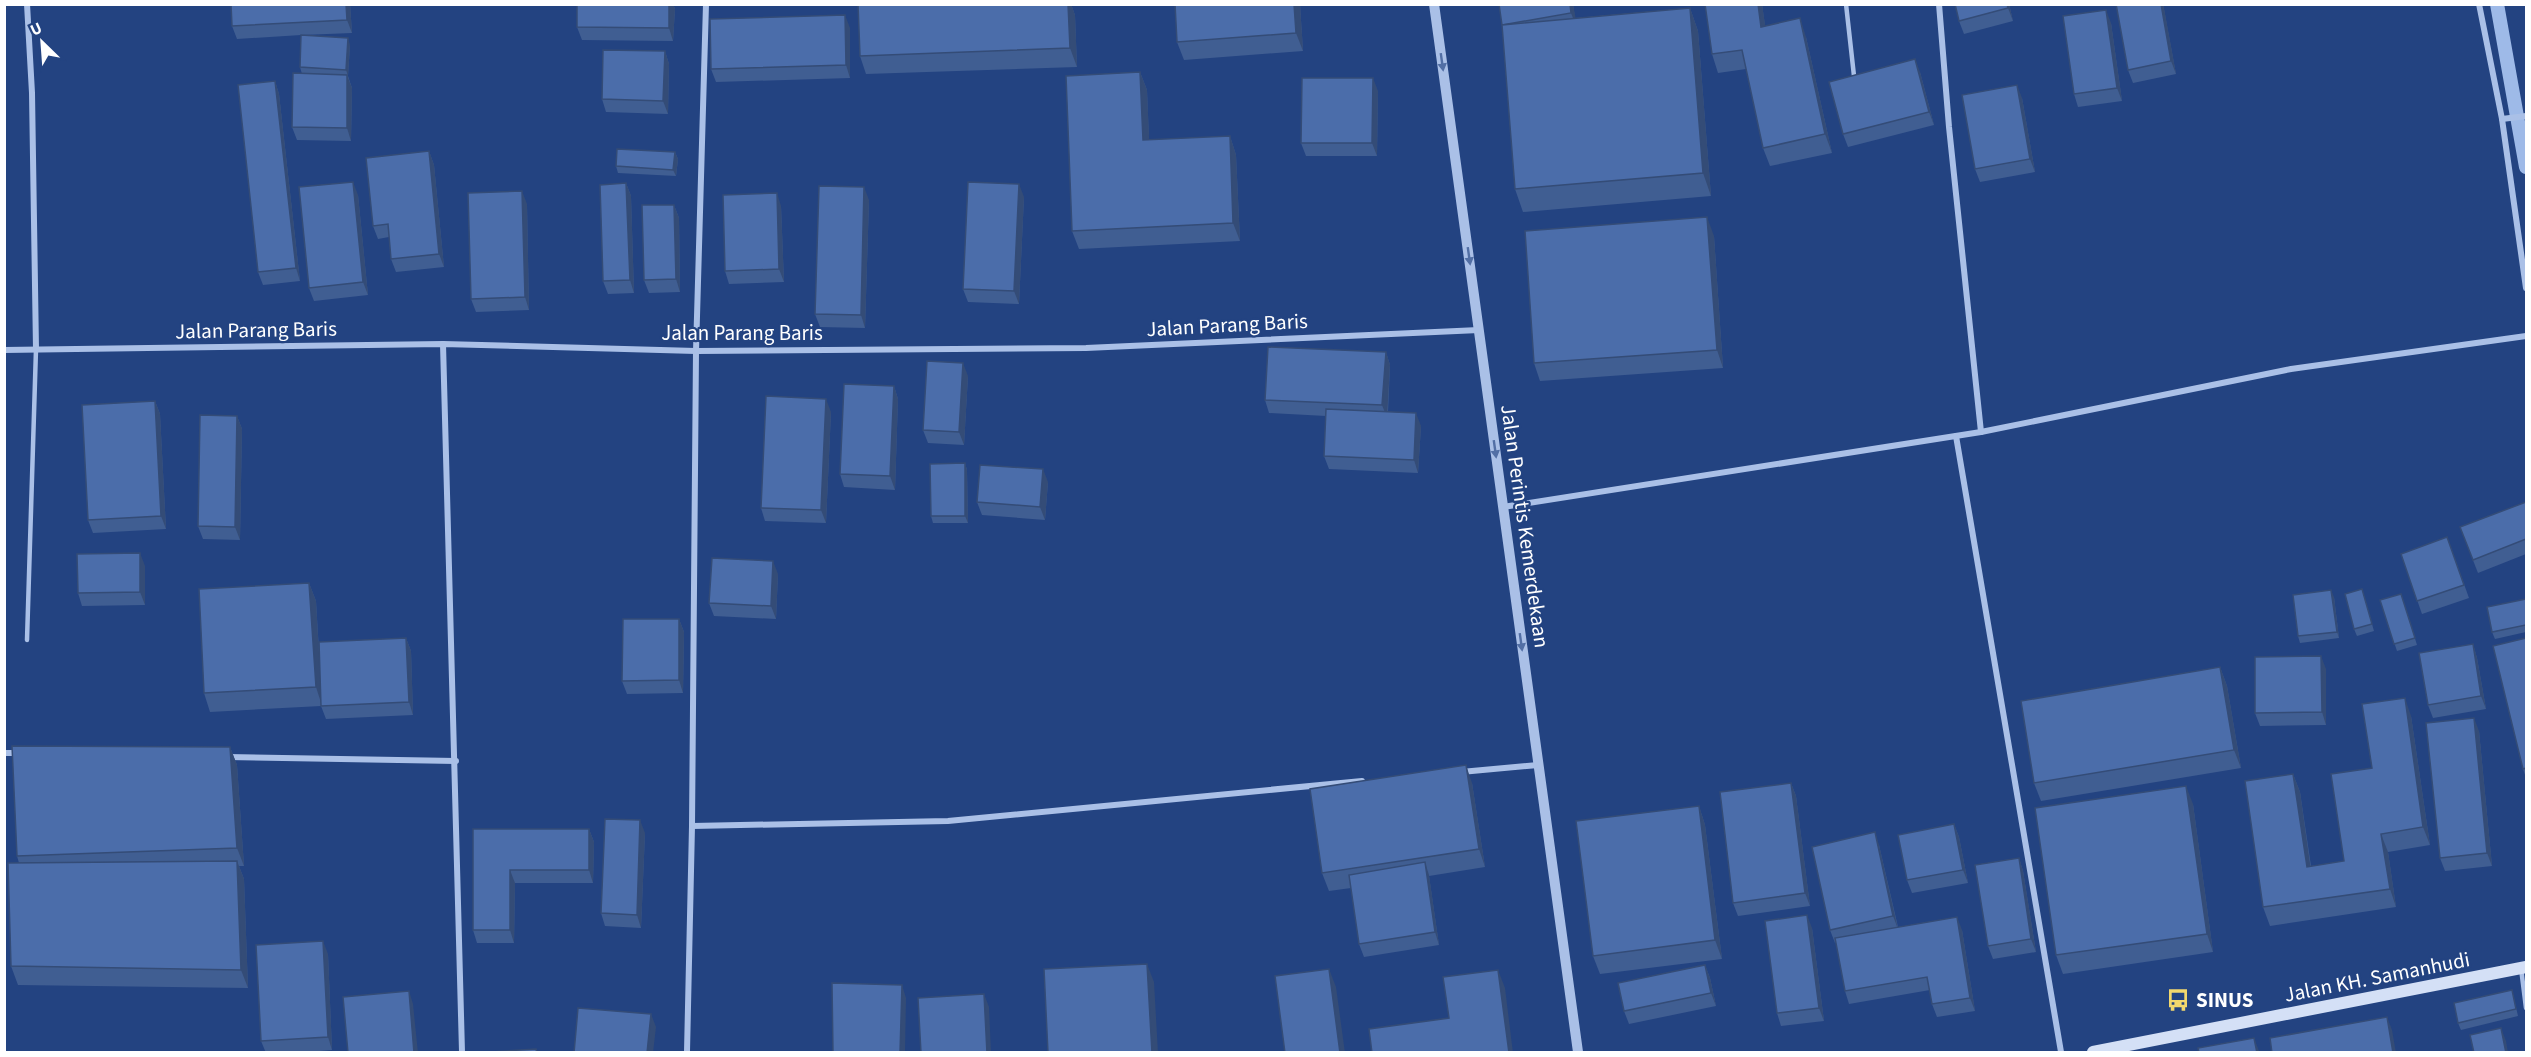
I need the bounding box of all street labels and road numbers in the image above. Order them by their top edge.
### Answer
street label: Jalan Parang Baris [1145,306,1309,344]
street label: Jalan Parang Baris [175,314,337,346]
street label: Jalan Parang Baris [661,318,823,348]
street label: Jalan Perintis Kemerdekaan [1493,402,1557,650]
street label: Jalan KH. Samanhudi [2282,944,2472,1010]

